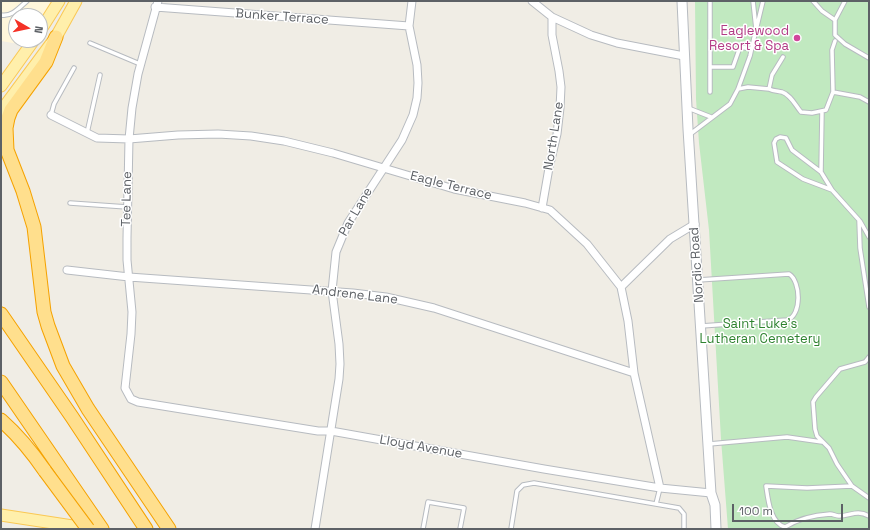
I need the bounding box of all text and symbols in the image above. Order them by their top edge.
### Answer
street label: Bunker Terrace [235,6,329,28]
north arrow [8,8,48,48]
place label: Eaglewood Resort & Spa [709,23,789,54]
text: N [31,25,46,34]
marker: Eaglewood Resort & Spa [792,33,802,43]
street label: North Lane [541,101,567,171]
street label: Eagle Terrace [409,168,493,204]
street label: Tee Lane [119,171,135,227]
street label: Par Lane [336,185,376,239]
street label: Nordic Road [687,227,707,303]
street label: Andrene Lane [311,282,399,308]
park label: Saint Luke's Lutheran Cemetery [699,316,821,347]
street label: Lloyd Avenue [378,432,464,462]
scale bar [734,496,845,522]
text: 100 m [739,503,773,519]

